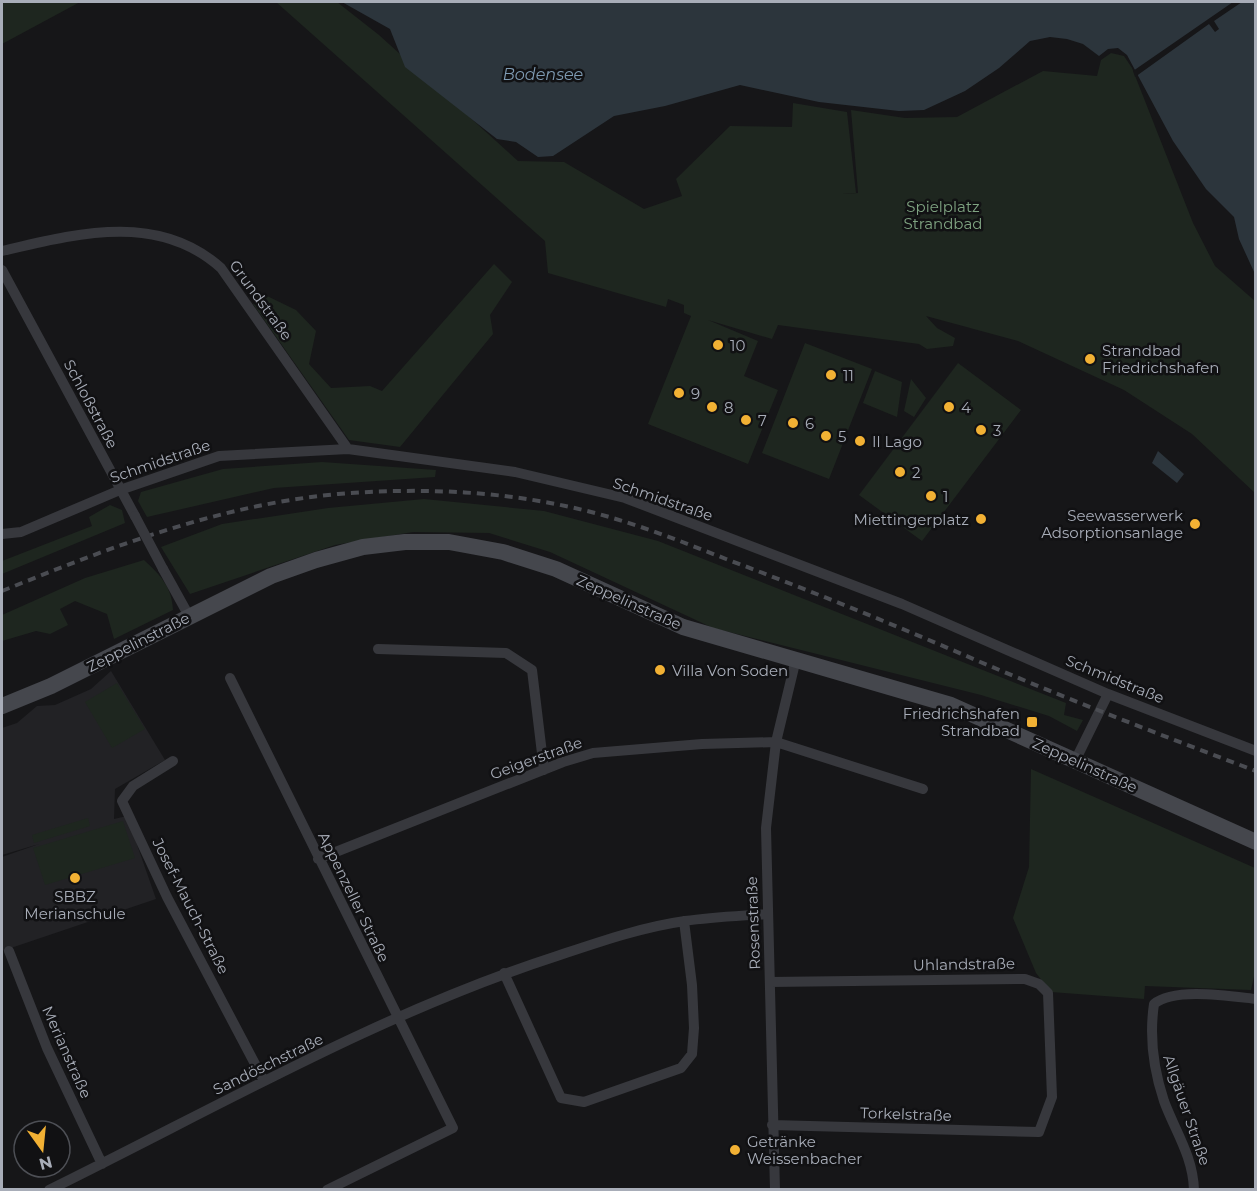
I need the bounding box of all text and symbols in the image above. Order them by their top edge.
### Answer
water label: Bodensee [503,65,583,84]
park label: Spielplatz Strandbad [903,197,983,233]
street label: Grundstraße [225,256,297,344]
place label: 10 [730,336,745,355]
marker: 10 [711,338,725,352]
place label: Strandbad Friedrichshafen [1102,341,1219,377]
marker: Strandbad Friedrichshafen [1083,352,1097,366]
street label: Schloßstraße [60,356,122,452]
place label: 11 [843,366,854,385]
marker: 11 [824,368,838,382]
place label: 9 [691,384,700,403]
marker: 9 [672,386,686,400]
place label: 8 [724,398,734,417]
place label: 4 [961,398,971,417]
marker: 8 [705,400,719,414]
marker: 4 [942,400,956,414]
place label: 7 [758,411,767,430]
marker: 7 [739,413,753,427]
place label: 6 [805,414,814,433]
marker: 6 [786,416,800,430]
place label: 3 [993,421,1001,440]
marker: 3 [974,423,988,437]
place label: 5 [838,427,847,446]
marker: 5 [819,429,833,443]
place label: Il Lago [872,432,922,451]
marker: Il Lago [853,434,867,448]
street label: Schmidstraße [107,435,213,487]
place label: 2 [912,463,921,482]
marker: 2 [893,465,907,479]
street label: Schmidstraße [610,473,716,525]
place label: 1 [943,487,948,506]
marker: 1 [924,489,938,503]
place label: Seewasserwerk Adsorptionsanlage [1041,506,1183,542]
place label: Miettingerplatz [853,510,969,529]
marker: Miettingerplatz [974,512,988,526]
marker: Seewasserwerk Adsorptionsanlage [1188,517,1202,531]
street label: Zeppelinstraße [574,570,684,634]
street label: Zeppelinstraße [83,608,193,676]
street label: Schmidstraße [1063,651,1167,707]
place label: Villa Von Soden [672,661,788,680]
marker: Villa Von Soden [653,663,667,677]
place label: Friedrichshafen Strandbad [903,704,1020,740]
marker: Friedrichshafen Strandbad [1025,715,1039,729]
street label: Geigerstraße [487,733,585,783]
street label: Zeppelinstraße [1030,733,1140,797]
street label: Appenzeller Straße [314,829,394,965]
street label: Josef-Mauch-Straße [148,834,233,977]
marker: SBBZ Merianschule [68,871,82,885]
street label: Rosenstraße [742,876,764,970]
place label: SBBZ Merianschule [24,887,126,923]
street label: Uhlandstraße [913,954,1015,974]
street label: Merianstraße [38,1003,96,1101]
street label: Sandöschstraße [210,1029,326,1099]
street label: Allgäuer Straße [1159,1052,1215,1168]
street label: Torkelstraße [860,1103,952,1125]
north arrow [12,1119,72,1179]
place label: Getränke Weissenbacher [747,1132,862,1168]
marker: Getränke Weissenbacher [728,1143,742,1157]
text: N [37,1152,54,1174]

